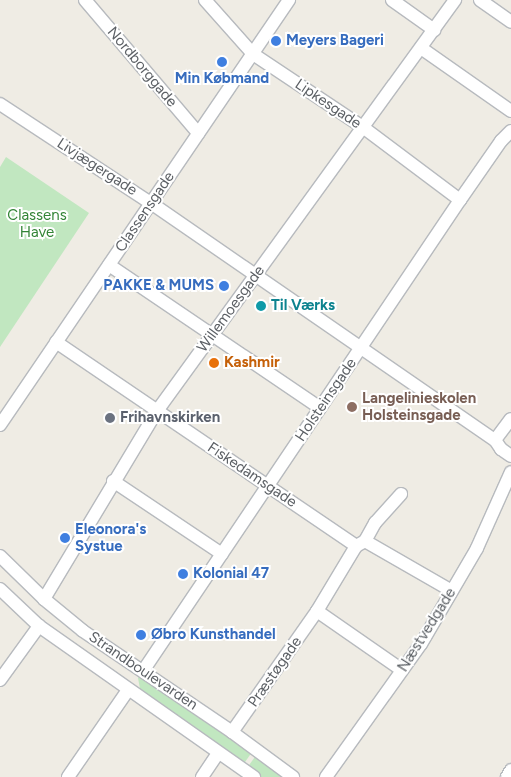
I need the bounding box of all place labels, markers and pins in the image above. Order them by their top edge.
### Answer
place label: Meyers Bageri [286,32,384,50]
marker: Meyers Bageri [270,35,282,47]
marker: Min Købmand [216,56,228,68]
place label: Min Købmand [175,70,269,88]
place label: PAKKE & MUMS [103,277,214,295]
marker: PAKKE & MUMS [218,280,230,292]
place label: Til Værks [271,297,335,315]
marker: Til Værks [255,300,267,312]
place label: Kashmir [224,354,280,372]
marker: Kashmir [208,357,220,369]
place label: Langelinieskolen Holsteinsgade [362,389,476,424]
marker: Langelinieskolen Holsteinsgade [346,401,358,413]
place label: Frihavnskirken [120,409,220,427]
marker: Frihavnskirken [104,412,116,424]
place label: Eleonora's Systue [75,520,146,555]
marker: Eleonora's Systue [59,532,71,544]
place label: Kolonial 47 [193,565,269,583]
marker: Kolonial 47 [177,568,189,580]
place label: Øbro Kunsthandel [151,626,276,644]
marker: Øbro Kunsthandel [135,629,147,641]

